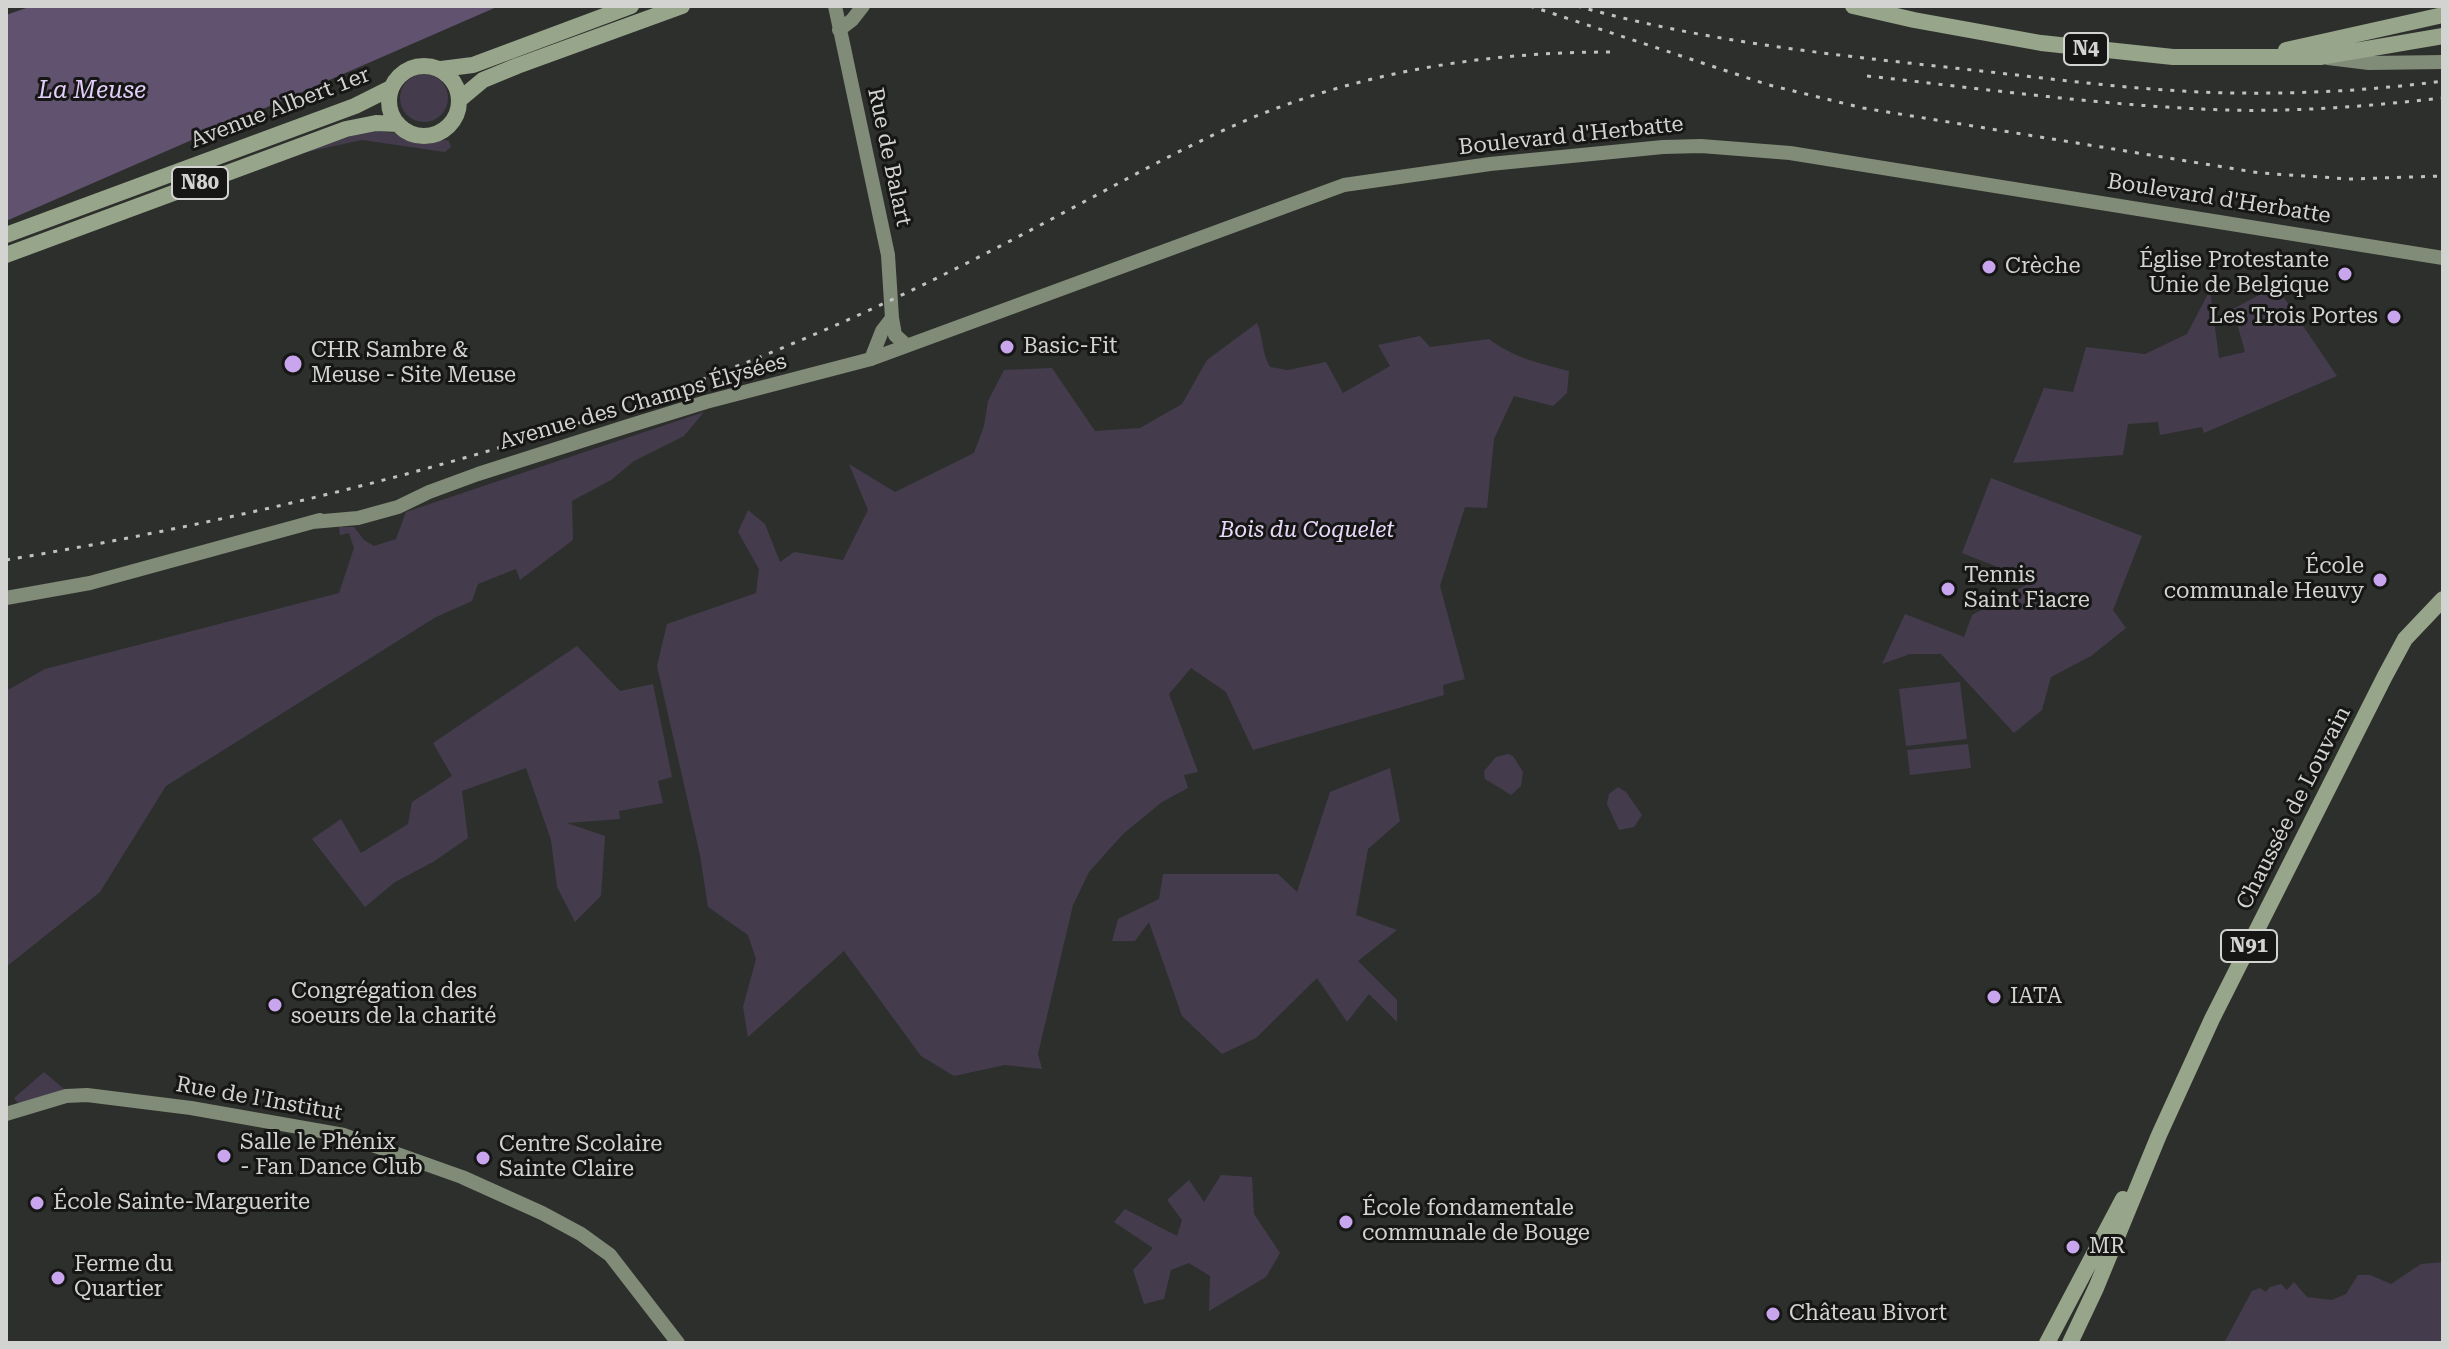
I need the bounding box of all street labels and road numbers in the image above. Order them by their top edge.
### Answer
road number: N4 [2064,33,2108,65]
street label: Avenue Albert 1er [187,62,373,154]
street label: Rue de Balart [861,85,917,229]
street label: Boulevard d'Herbatte [1457,111,1685,161]
road number: N80 [172,167,228,199]
street label: Boulevard d'Herbatte [2105,168,2333,230]
street label: Avenue des Champs Élysées [496,348,790,456]
street label: Chaussée de Louvain [2231,702,2357,914]
road number: N91 [2221,930,2277,962]
street label: Rue de l'Institut [174,1071,344,1127]

